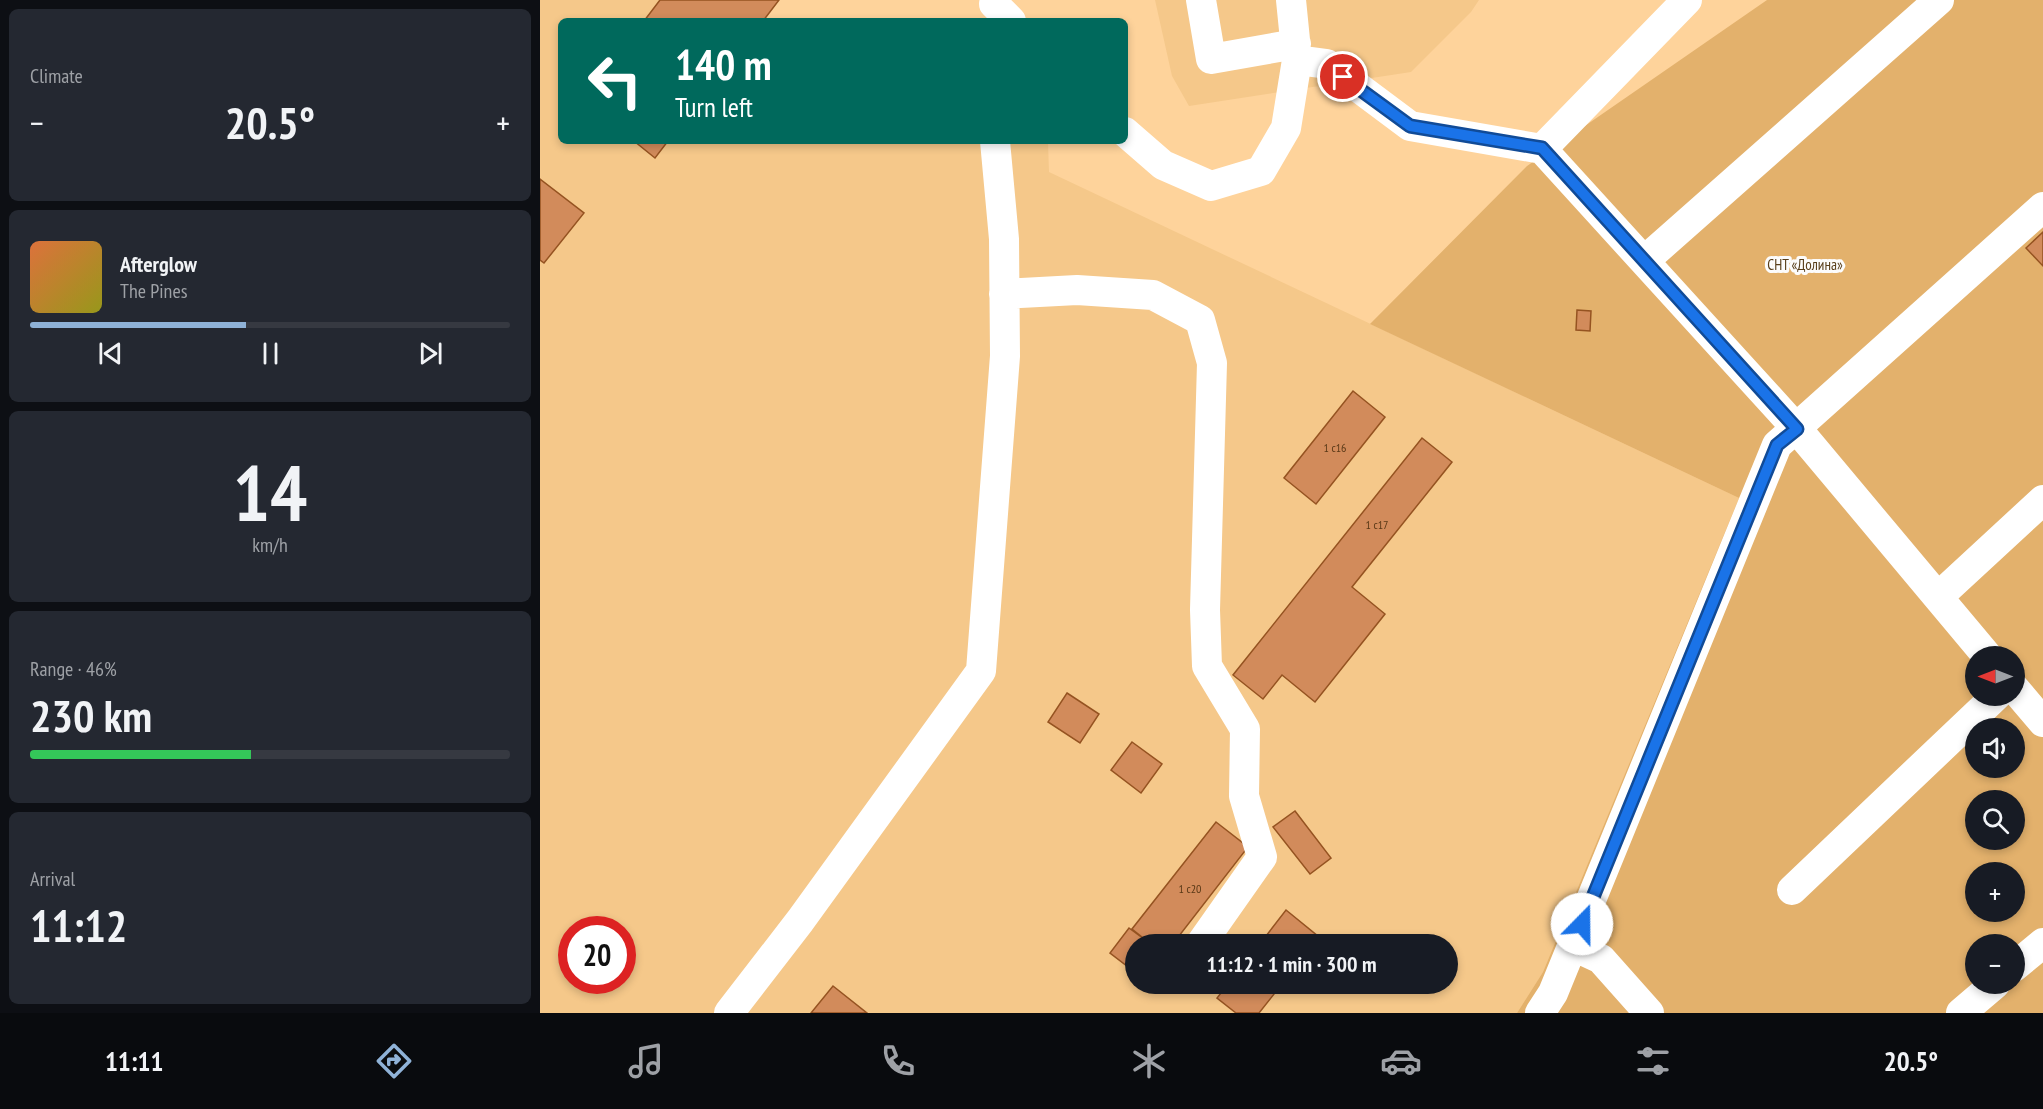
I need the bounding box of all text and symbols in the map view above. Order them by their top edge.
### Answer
text: 140 m [675,37,772,92]
icon: left [576,42,654,120]
pin [1317,51,1368,102]
icon: arrive [1326,60,1359,93]
text: Climate [30,63,83,89]
text: Turn left [675,90,753,124]
text: 20.5° [225,93,315,151]
text: − [30,101,44,144]
text: + [496,101,510,144]
text: Afterglow [120,250,197,278]
park label: СНТ «Долина» [1767,255,1843,274]
text: The Pines [120,278,187,304]
icon: previous [94,337,127,370]
icon: pause [254,337,287,370]
icon: next [414,337,447,370]
house number: 1 с16 [1323,440,1347,455]
text: 14 [233,442,307,543]
house number: 1 с17 [1365,517,1389,532]
text: km/h [252,532,288,558]
north arrow [1965,646,2025,706]
map controls [1965,646,2025,994]
text: Range · 46% [30,656,117,682]
text: 230 km [30,686,152,744]
button: sound [1965,718,2025,778]
button: search [1965,790,2025,850]
button: + [1965,862,2025,922]
text: Arrival [30,866,75,892]
house number: 1 с20 [1178,881,1202,896]
position arrow [1550,892,1614,956]
text: 11:12 [30,896,127,954]
speed limit sign: 20 [558,916,636,994]
button: − [1965,934,2025,994]
text: 11:12 · 1 min · 300 m [1206,950,1377,978]
icon: directions [373,1040,415,1082]
icon: music [625,1040,667,1082]
icon: phone [877,1040,919,1082]
icon: climate [1128,1040,1170,1082]
icon: car [1380,1040,1422,1082]
icon: filters [1632,1040,1674,1082]
text: 11:11 [105,1044,163,1078]
text: 20.5° [1884,1044,1938,1078]

